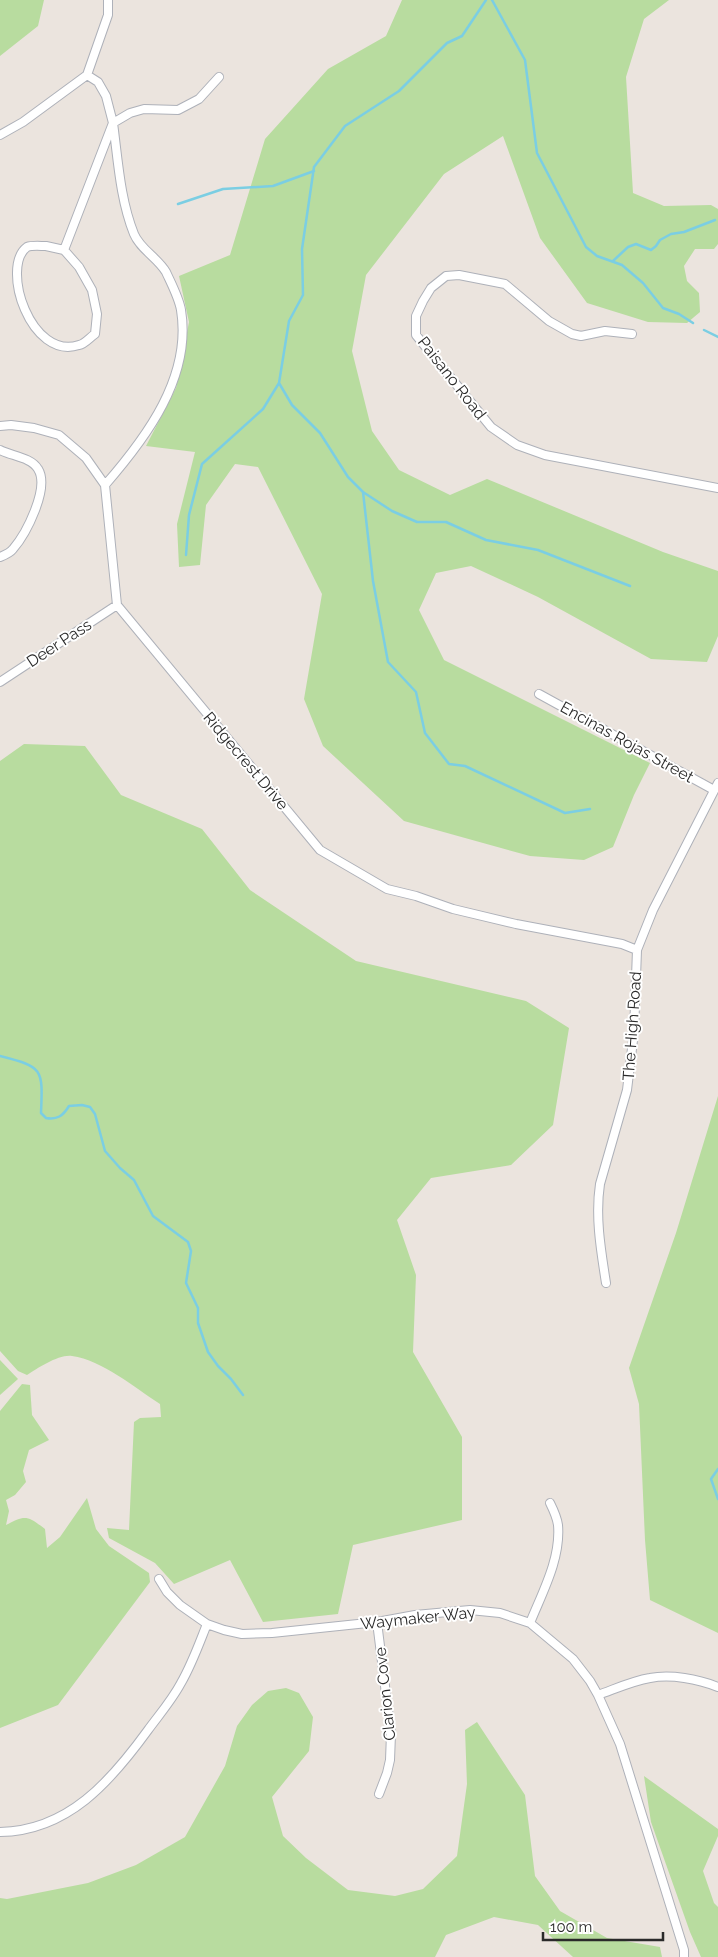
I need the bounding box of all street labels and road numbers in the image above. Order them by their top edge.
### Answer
street label: Paisano Road [414,333,490,423]
street label: Deer Pass [23,615,95,671]
street label: Encinas Rojas Street [557,697,697,787]
street label: Ridgecrest Drive [200,708,292,814]
street label: The High Road [619,971,645,1081]
street label: Waymaker Way [359,1602,477,1633]
street label: Clarion Cove [371,1646,399,1742]

